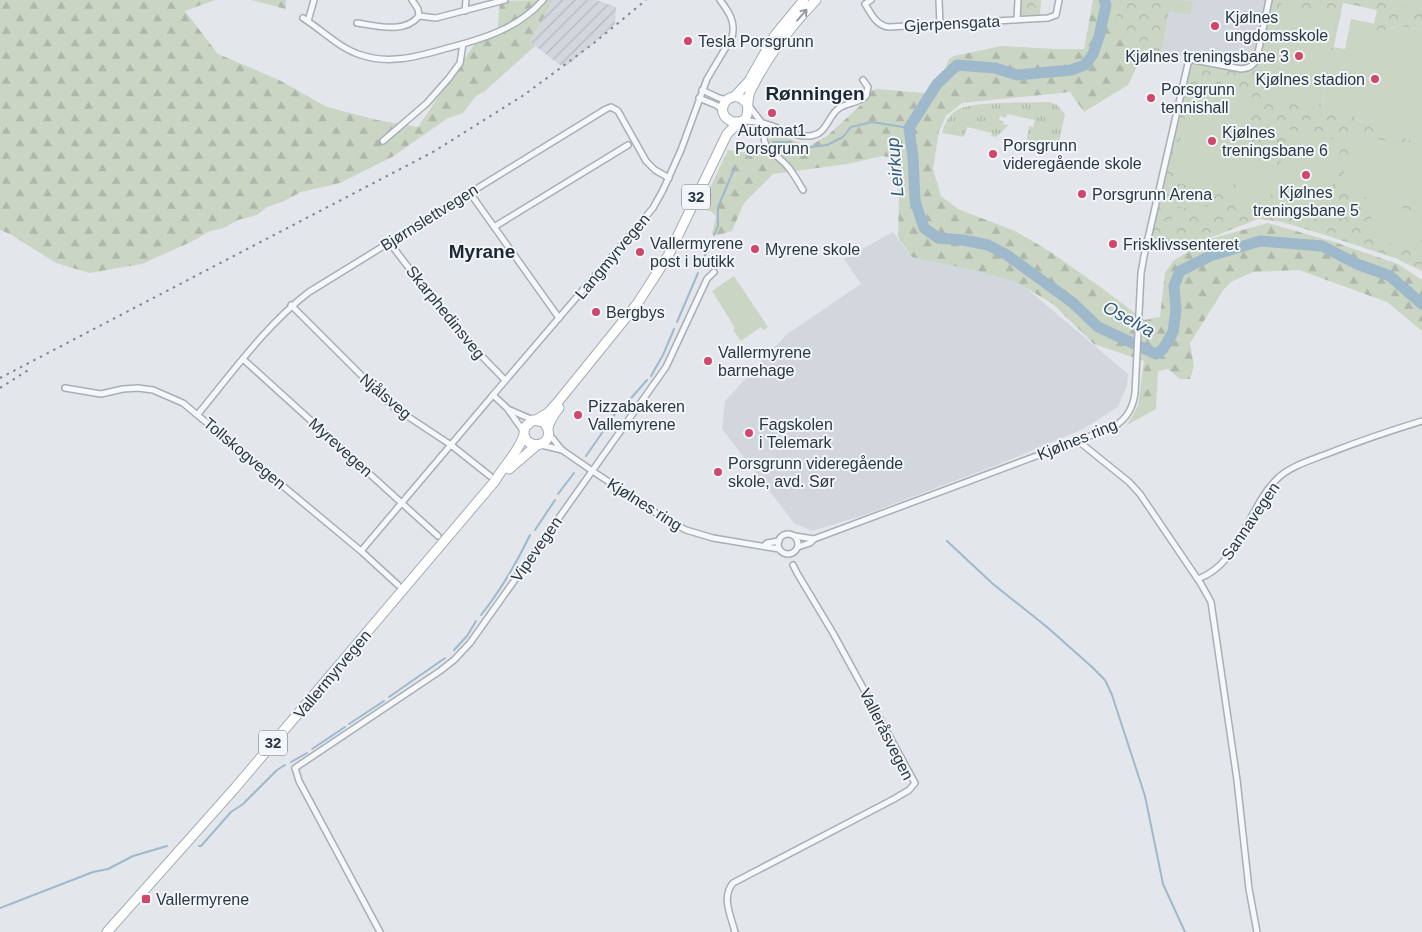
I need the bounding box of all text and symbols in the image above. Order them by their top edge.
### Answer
one-way arrow [797,8,808,21]
place label: Kjølnes ungdomsskole [1225,9,1328,44]
street label: Gjerpensgata [904,12,1001,35]
marker: Kjølnes ungdomsskole [1209,20,1221,32]
place label: Tesla Porsgrunn [698,33,814,50]
marker: Tesla Porsgrunn [682,35,694,47]
place label: Kjølnes treningsbane 3 [1125,48,1289,65]
marker: Kjølnes treningsbane 3 [1293,50,1305,62]
place label: Kjølnes stadion [1256,71,1365,88]
marker: Kjølnes stadion [1369,73,1381,85]
place label: Porsgrunn tennishall [1161,81,1235,116]
district label: Rønningen [765,83,865,104]
marker: Porsgrunn tennishall [1145,92,1157,104]
marker: Automat1 Porsgrunn [766,107,778,119]
place label: Automat1 Porsgrunn [735,122,809,157]
place label: Kjølnes treningsbane 6 [1222,124,1328,159]
marker: Kjølnes treningsbane 6 [1206,135,1218,147]
water label: Leirkup [882,137,908,197]
place label: Porsgrunn videregående skole [1003,137,1142,172]
marker: Porsgrunn videregående skole [987,148,999,160]
marker: Kjølnes treningsbane 5 [1300,169,1312,181]
street label: Bjørnslettvegen [378,181,481,254]
road number: 32 [682,184,710,210]
place label: Kjølnes treningsbane 5 [1253,184,1359,219]
place label: Porsgrunn Arena [1092,186,1212,203]
marker: Porsgrunn Arena [1076,188,1088,200]
street label: Langmyrvegen [572,210,653,302]
place label: Vallermyrene post i butikk [650,235,743,270]
place label: Frisklivssenteret [1123,236,1239,253]
marker: Frisklivssenteret [1107,238,1119,250]
district label: Myrane [449,241,515,262]
place label: Myrene skole [765,241,860,258]
marker: Myrene skole [749,243,761,255]
marker: Vallermyrene post i butikk [634,246,646,258]
street label: Skarphedinsveg [403,262,488,362]
water label: Oselva [1100,297,1158,341]
place label: Bergbys [606,304,665,321]
marker: Bergbys [590,306,602,318]
place label: Vallermyrene barnehage [718,344,811,379]
marker: Vallermyrene barnehage [702,355,714,367]
street label: Njålsveg [357,370,415,423]
place label: Pizzabakeren Vallemyrene [588,398,685,433]
marker: Pizzabakeren Vallemyrene [572,409,584,421]
street label: Tollskogvegen [200,414,289,492]
street label: Myrevegen [306,415,376,480]
place label: Fagskolen i Telemark [759,416,833,451]
street label: Kjølnes ring [1035,416,1120,463]
marker: Fagskolen i Telemark [743,427,755,439]
place label: Porsgrunn videregående skole, avd. Sør [728,455,903,490]
marker: Porsgrunn videregående skole, avd. Sør [712,466,724,478]
street label: Kjølnes ring [604,475,685,534]
street label: Sannavegen [1218,479,1283,563]
street label: Vipevegen [508,514,565,585]
street label: Vallermyrvegen [291,627,374,722]
street label: Valleråsvegen [856,686,917,783]
road number: 32 [259,730,287,756]
place label: Vallermyrene [156,891,249,908]
marker: Vallermyrene [140,893,152,905]

